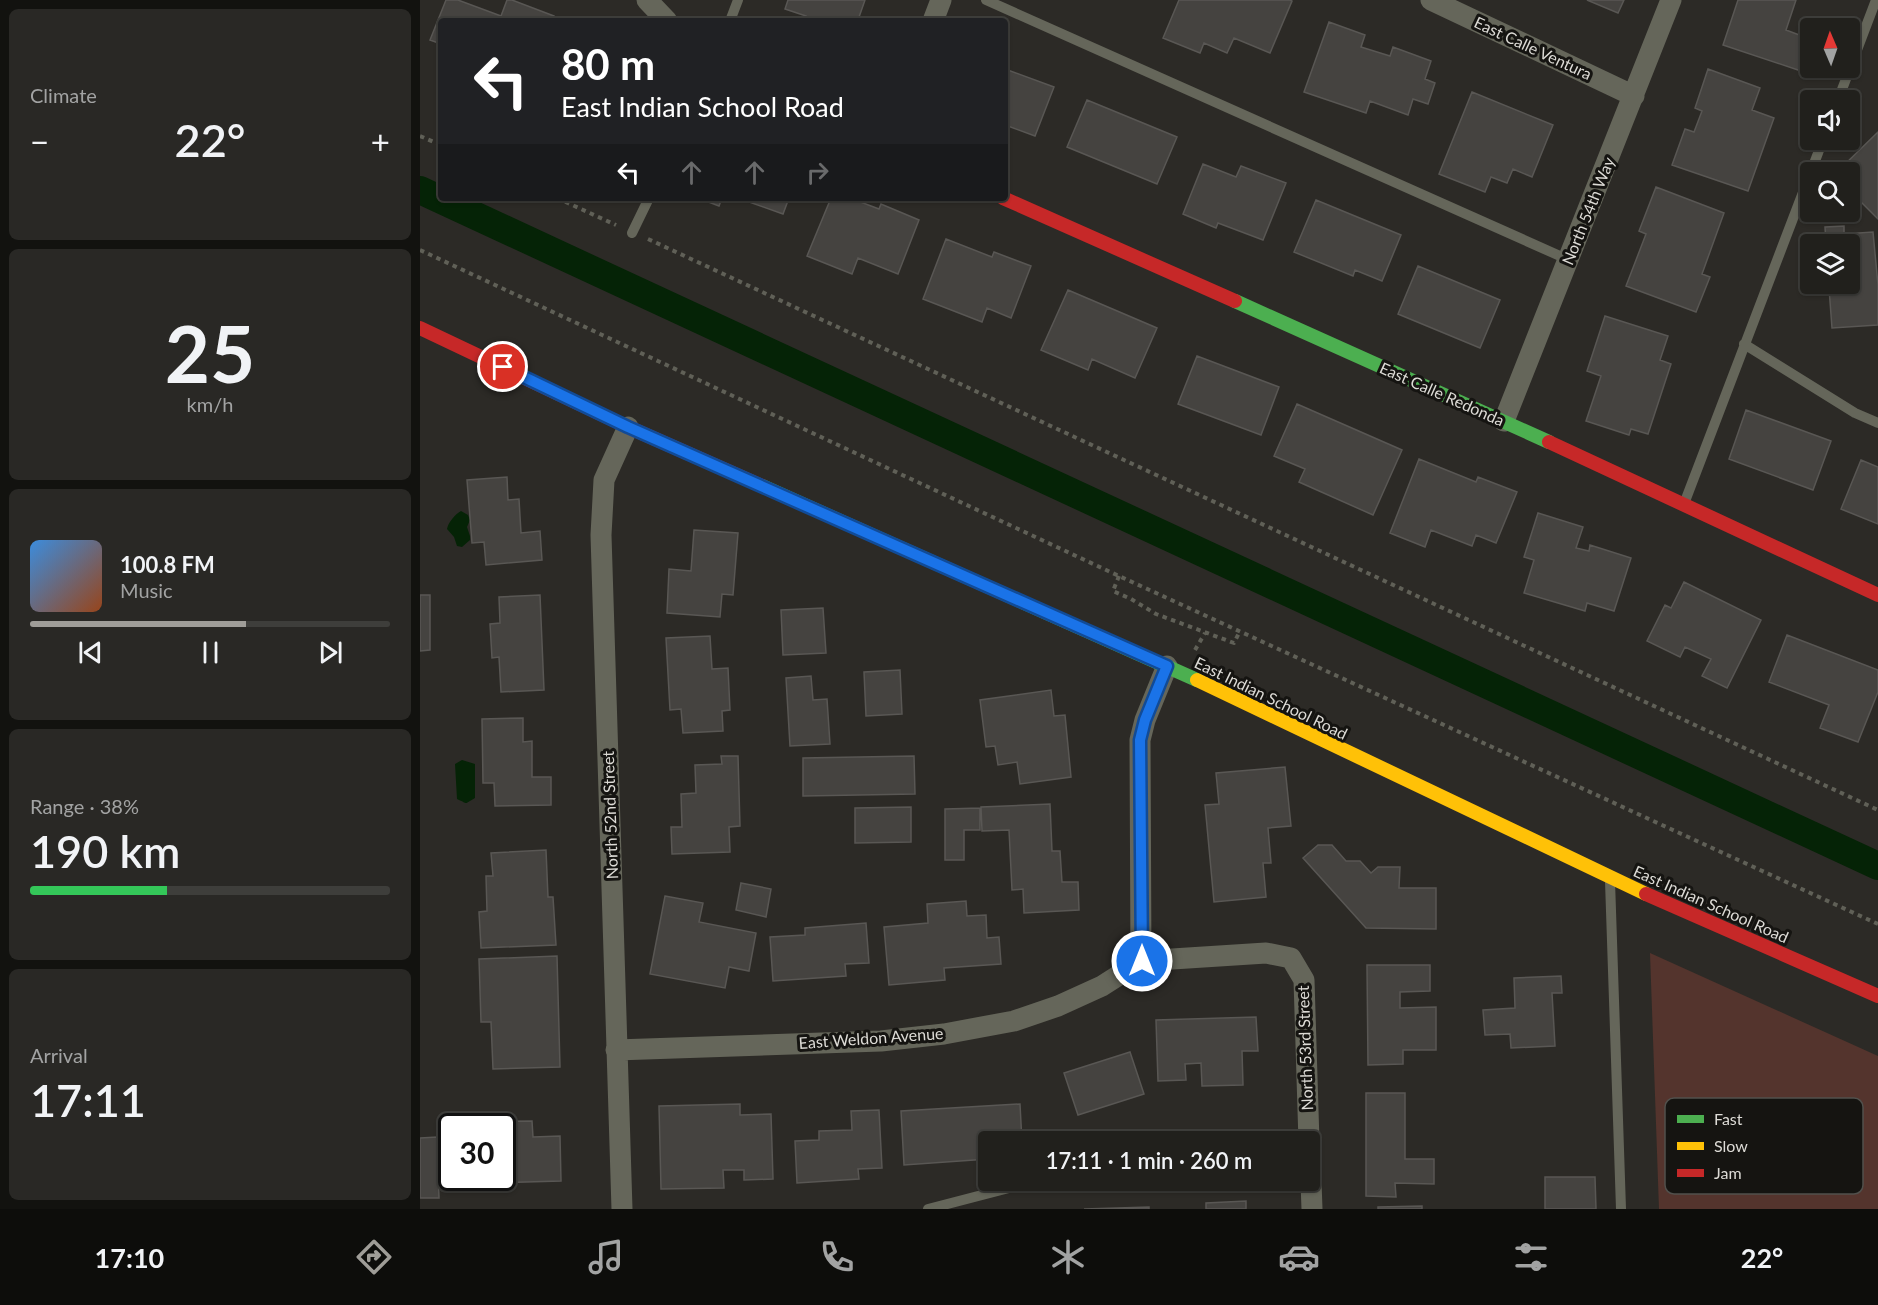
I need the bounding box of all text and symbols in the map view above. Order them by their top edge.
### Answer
street label: East Calle Ventura [1472,12,1595,83]
north arrow [1800,18,1860,78]
map controls [1800,18,1860,294]
text: 80 m [561,39,655,89]
icon: left [462,42,540,120]
text: Climate [30,83,97,107]
text: East Indian School Road [561,90,844,123]
button: sound [1800,90,1860,150]
text: 22° [175,113,245,167]
text: − [30,121,49,161]
text: + [371,121,390,161]
street label: North 54th Way [1557,154,1618,267]
icon: left [612,156,645,189]
icon: ahead [675,156,708,189]
icon: ahead [738,156,771,189]
icon: right [801,156,834,189]
button: search [1800,162,1860,222]
button: layers [1800,234,1860,294]
text: 25 [165,306,255,400]
pin [477,341,528,392]
icon: arrive [486,350,519,383]
street label: East Calle Redonda [1377,358,1507,430]
text: km/h [187,392,233,416]
text: 100.8 FM [120,551,215,578]
text: Music [120,578,173,602]
icon: previous [74,636,107,669]
icon: pause [194,636,227,669]
icon: next [314,636,347,669]
street label: East Indian School Road [1192,652,1351,743]
street label: North 52nd Street [598,750,621,879]
text: Range · 38% [30,794,139,818]
text: 190 km [30,824,180,878]
street label: East Indian School Road [1631,861,1792,946]
position arrow [1110,929,1174,993]
street label: North 53rd Street [1293,985,1316,1111]
street label: East Weldon Avenue [798,1023,944,1052]
text: Arrival [30,1043,88,1067]
text: 17:11 [30,1073,146,1127]
legend [1665,1098,1863,1194]
text: Fast [1714,1109,1743,1128]
speed limit sign: 30 [438,1113,516,1191]
text: Slow [1714,1136,1748,1155]
text: 17:11 · 1 min · 260 m [1046,1147,1252,1174]
text: Jam [1714,1163,1742,1182]
icon: directions [353,1236,395,1278]
icon: music [585,1236,627,1278]
icon: phone [816,1236,858,1278]
icon: climate [1047,1236,1089,1278]
icon: car [1278,1236,1320,1278]
icon: filters [1510,1236,1552,1278]
text: 17:10 [95,1241,164,1274]
text: 22° [1741,1241,1783,1274]

